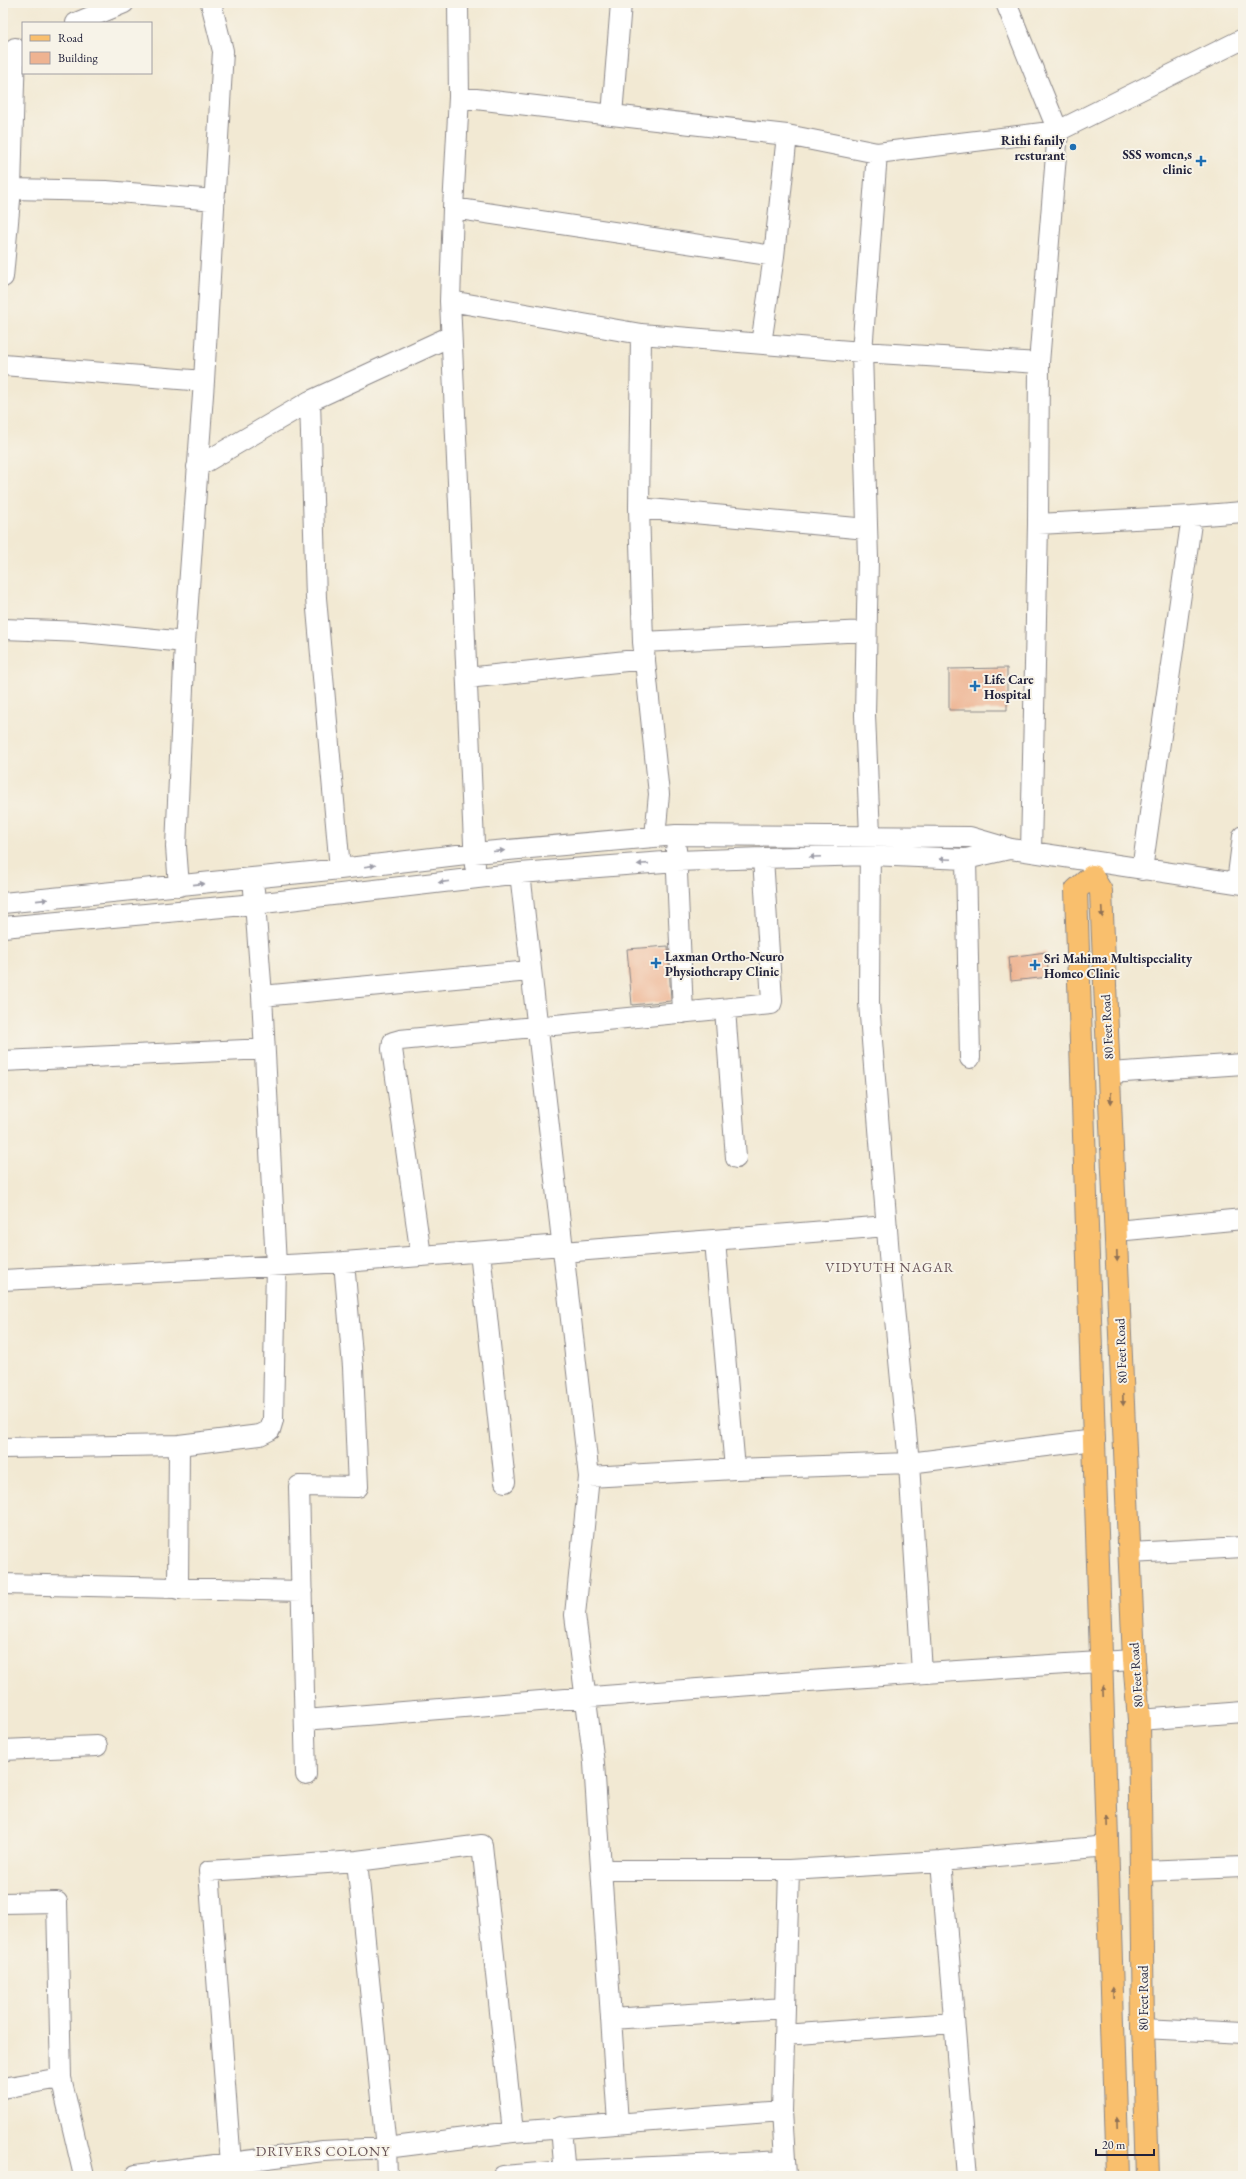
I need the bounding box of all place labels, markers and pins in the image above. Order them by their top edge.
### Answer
place label: Rithi fanily resturant [1001,132,1066,164]
marker: Rithi fanily resturant [1068,142,1078,152]
place label: SSS women,s clinic [1122,146,1193,178]
marker: SSS women,s clinic [1195,155,1207,167]
place label: Life Care Hospital [984,671,1034,703]
marker: Life Care Hospital [969,680,981,692]
place label: Laxman Ortho-Neuro Physiotherapy Clinic [665,948,785,980]
place label: Sri Mahima Multispeciality Homeo Clinic [1044,950,1193,982]
marker: Laxman Ortho-Neuro Physiotherapy Clinic [650,957,662,969]
marker: Sri Mahima Multispeciality Homeo Clinic [1029,959,1041,971]

